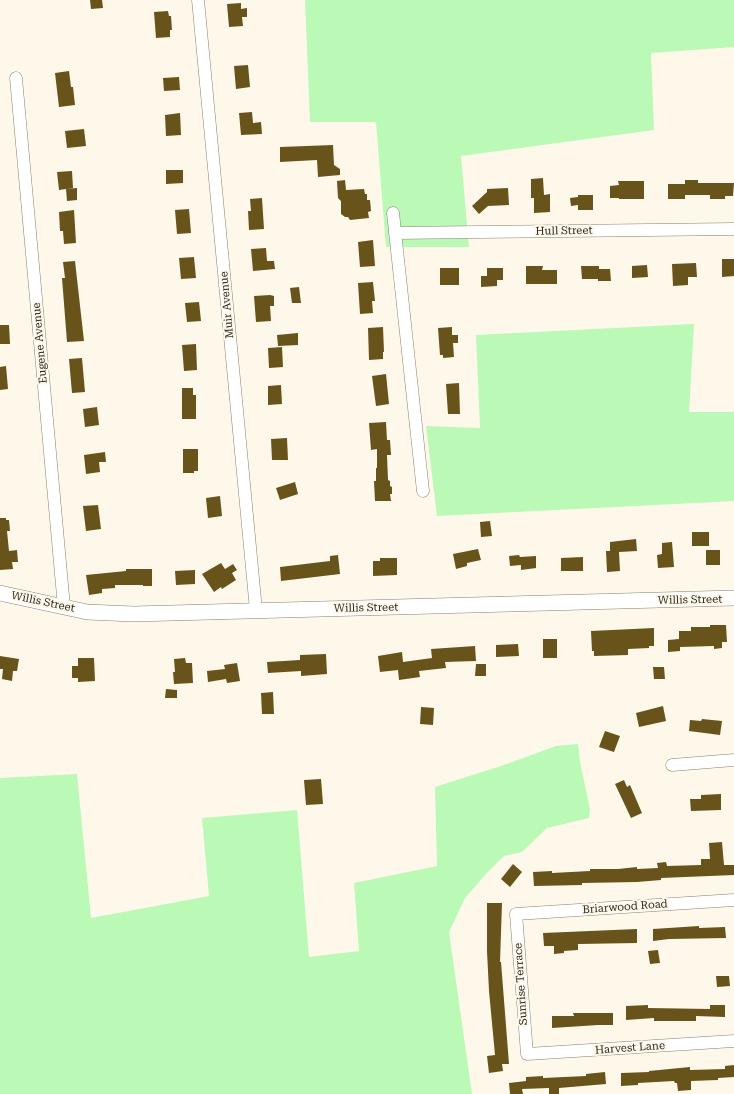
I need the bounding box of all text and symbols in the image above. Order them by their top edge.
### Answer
street label: Hull Street [535,224,593,238]
street label: Muir Avenue [217,271,237,339]
street label: Eugene Avenue [30,302,50,384]
street label: Willis Street [10,589,76,615]
street label: Willis Street [658,593,722,607]
street label: Willis Street [334,601,398,615]
street label: Briarwood Road [582,897,668,917]
street label: Sunrise Terrace [512,942,530,1026]
street label: Harvest Lane [595,1039,665,1057]

